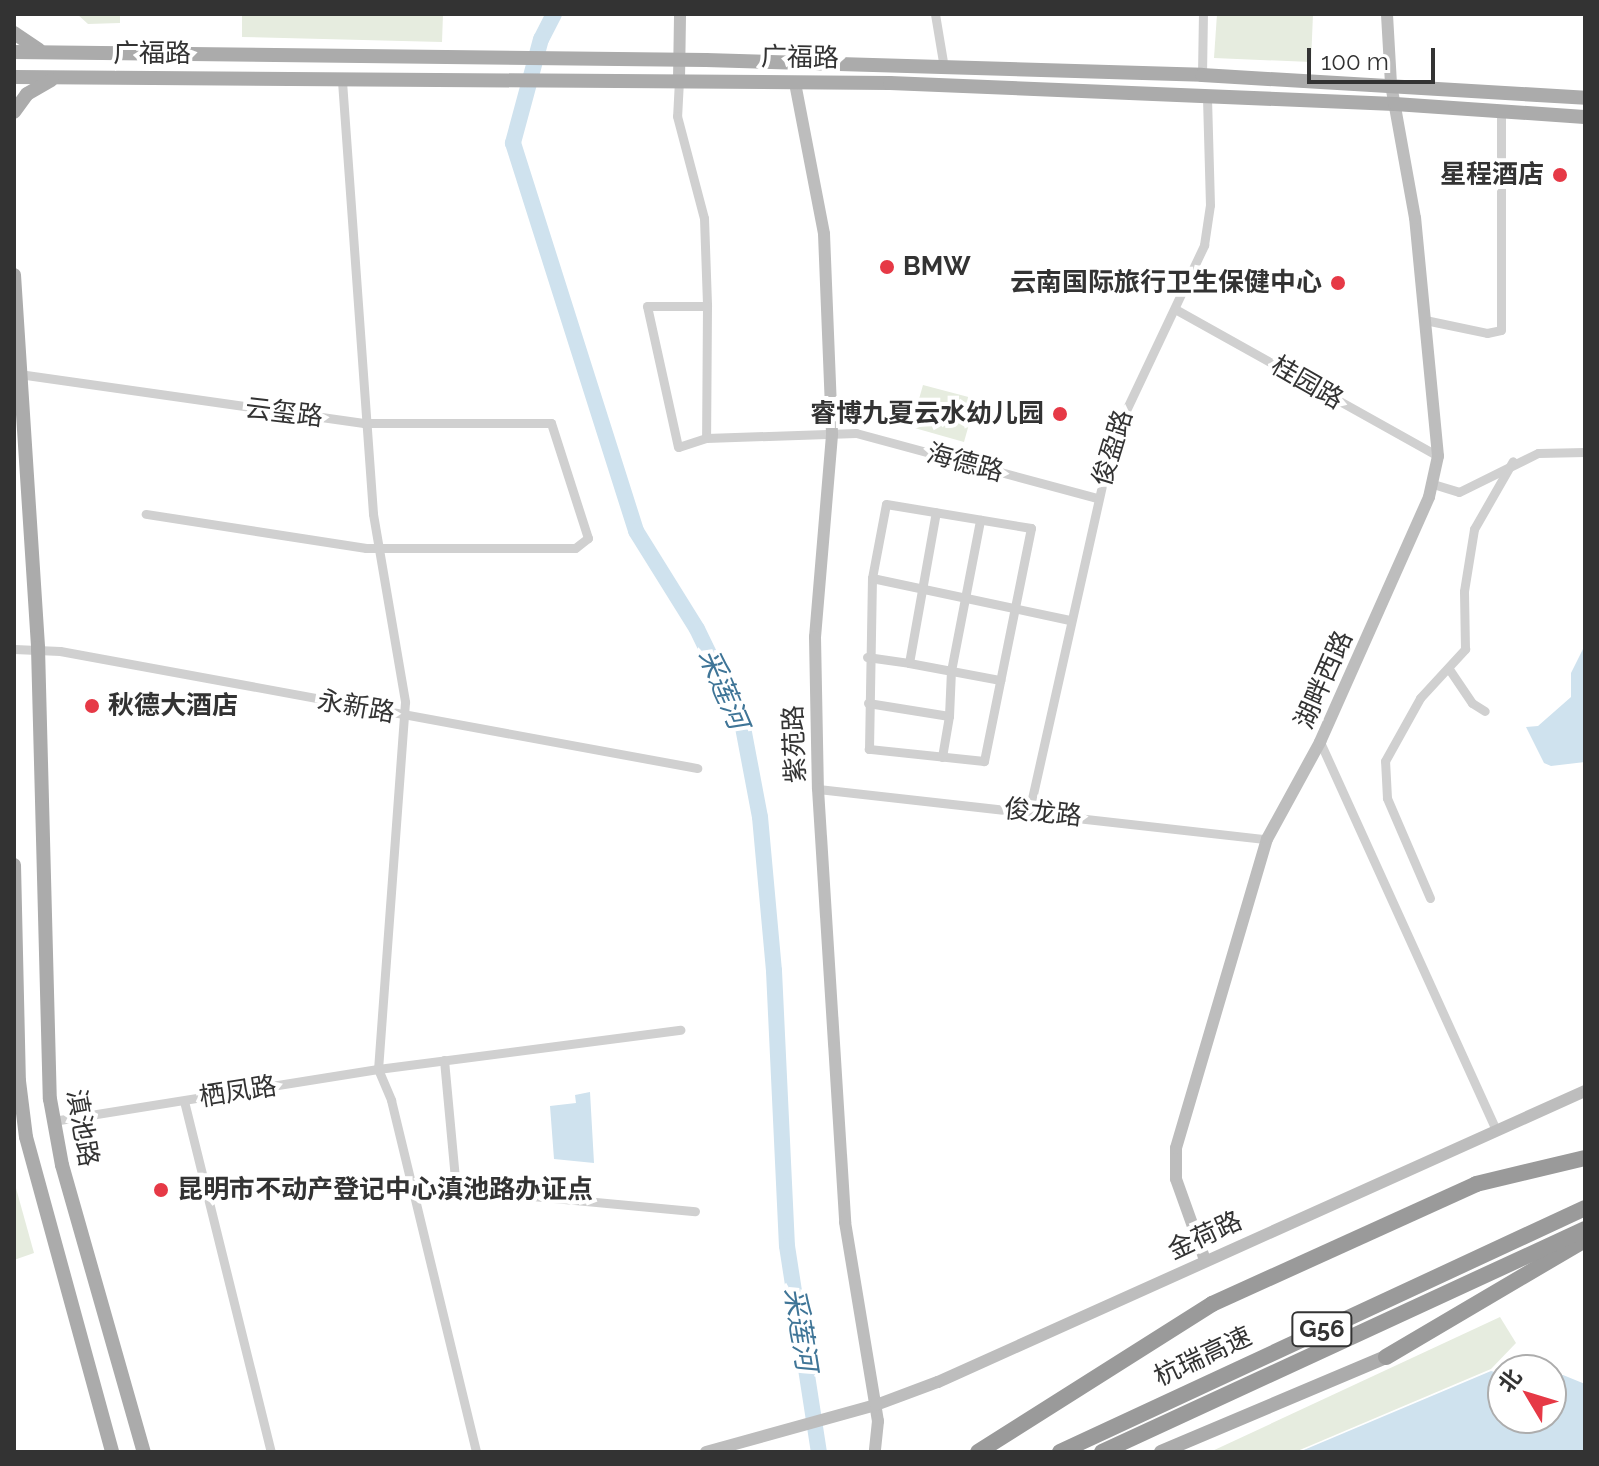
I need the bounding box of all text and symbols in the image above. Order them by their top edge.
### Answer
scale bar [1311,32,1439,82]
street label: 广福路 [113,38,191,70]
street label: 广福路 [761,42,839,74]
text: 100 m [1321,47,1389,76]
place label: 星程酒店 [1440,159,1544,191]
marker: 星程酒店 [1551,166,1569,184]
place label: BMW [903,251,971,283]
marker: BMW [878,258,896,276]
place label: 云南国际旅行卫生保健中心 [1010,267,1322,299]
marker: 云南国际旅行卫生保健中心 [1329,274,1347,292]
street label: 桂园路 [1265,350,1349,416]
street label: 云玺路 [243,393,325,433]
place label: 睿博九夏云水幼儿园 [810,398,1044,430]
marker: 睿博九夏云水幼儿园 [1051,405,1069,423]
street label: 俊盈路 [1087,406,1139,490]
street label: 海德路 [923,438,1007,488]
street label: 湖畔西路 [1289,626,1359,734]
water label: 采莲河 [691,644,755,734]
street label: 永新路 [315,685,397,729]
place label: 秋德大酒店 [108,690,238,722]
marker: 秋德大酒店 [83,697,101,715]
street label: 紫苑路 [778,704,812,784]
street label: 俊龙路 [1003,793,1083,833]
street label: 栖凤路 [197,1070,279,1114]
street label: 滇池路 [60,1087,104,1169]
place label: 昆明市不动产登记中心滇池路办证点 [177,1174,593,1206]
marker: 昆明市不动产登记中心滇池路办证点 [152,1181,170,1199]
street label: 金荷路 [1163,1205,1247,1267]
water label: 采莲河 [777,1285,823,1373]
road number: G56 [1290,1309,1354,1349]
street label: 杭瑞高速 [1149,1321,1257,1393]
north arrow [1487,1354,1567,1434]
text: 北 [1493,1364,1527,1397]

